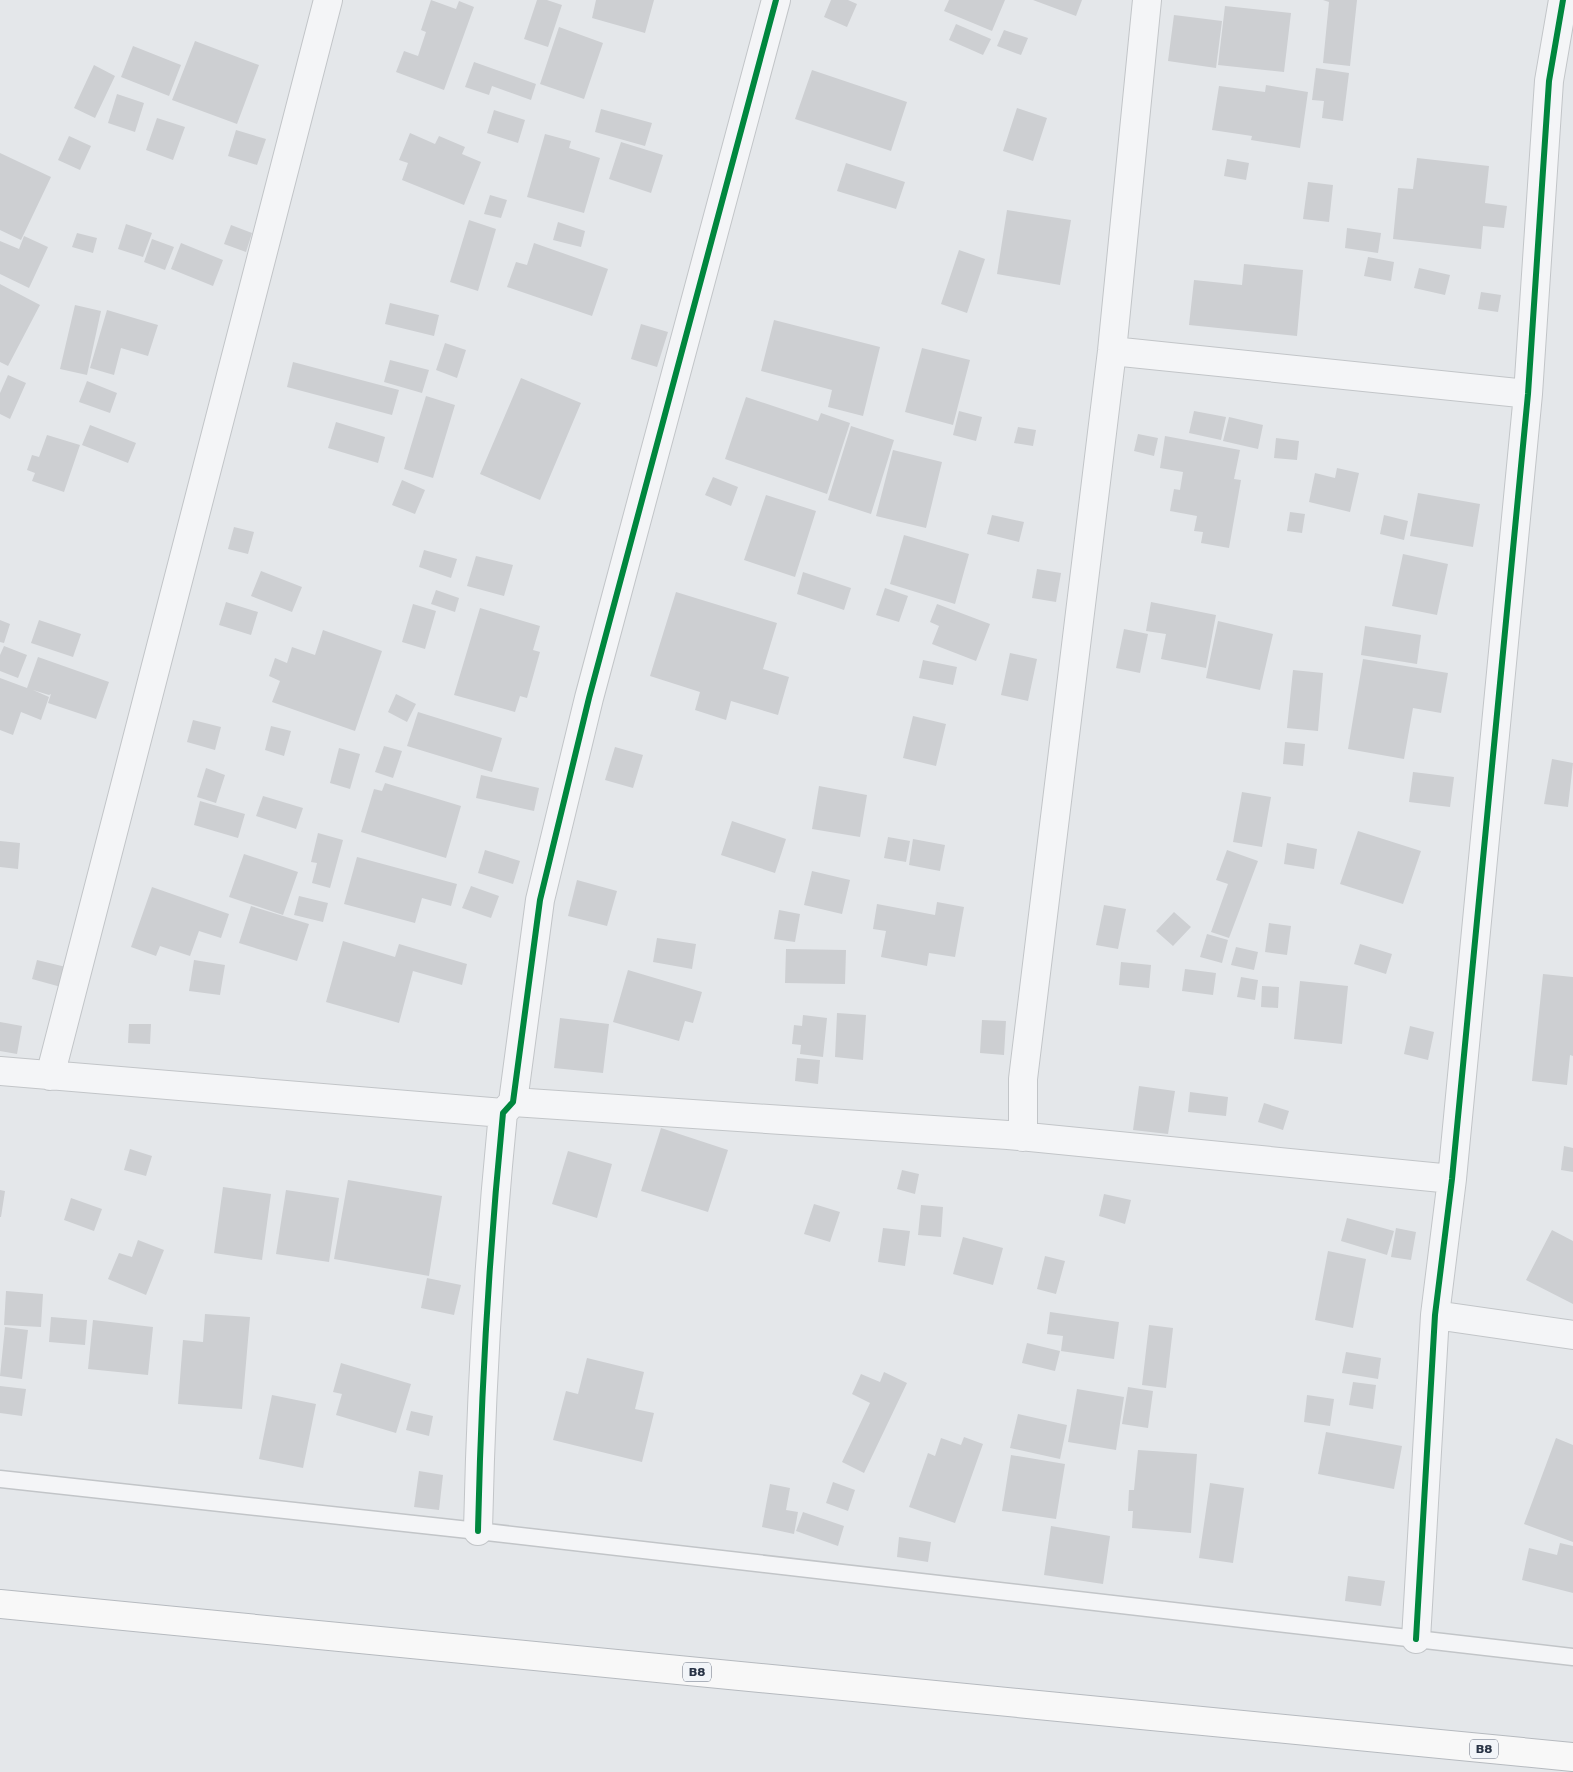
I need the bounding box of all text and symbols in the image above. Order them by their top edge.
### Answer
road number: B8 [683,1662,711,1681]
road number: B8 [1470,1740,1498,1758]

